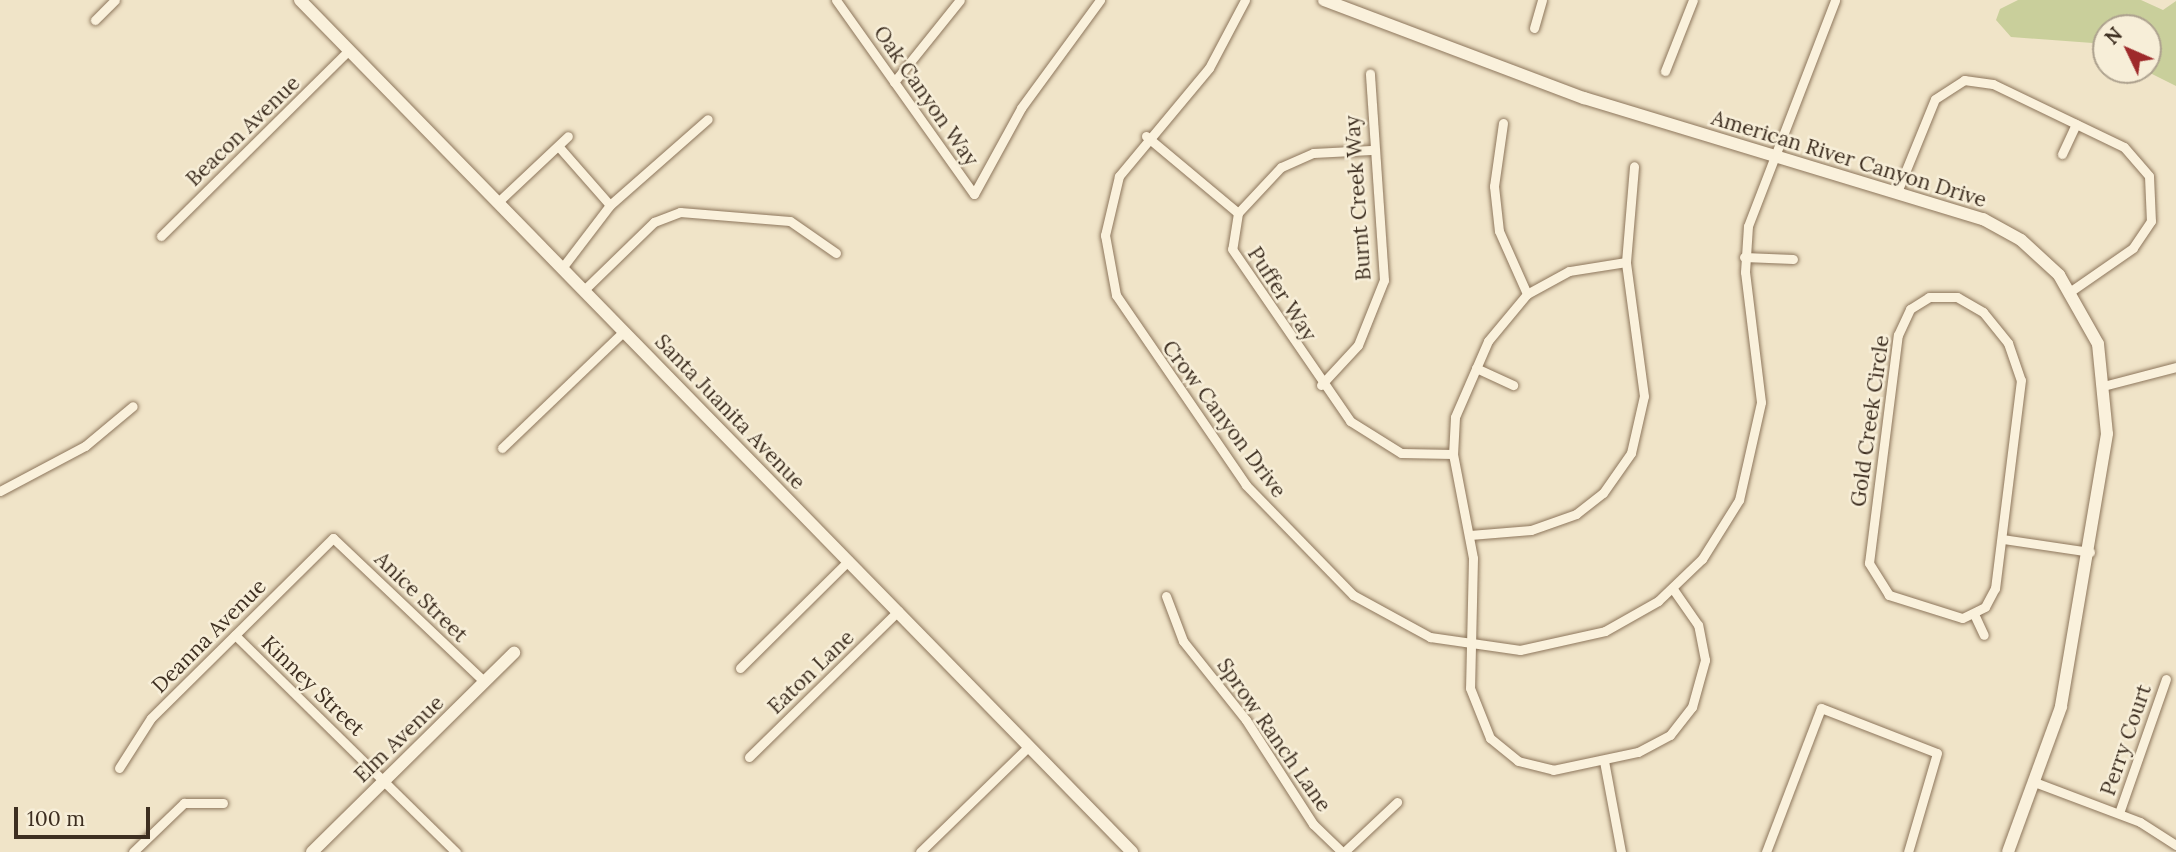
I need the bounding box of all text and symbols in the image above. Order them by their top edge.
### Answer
north arrow [2092,14,2162,84]
street label: Oak Canyon Way [868,21,984,171]
text: N [2100,22,2127,49]
street label: Beacon Avenue [181,70,305,192]
street label: American River Canyon Drive [1708,105,1990,213]
street label: Burnt Creek Way [1340,115,1376,281]
street label: Puffer Way [1242,242,1322,346]
street label: Santa Juanita Avenue [649,329,811,495]
street label: Gold Creek Circle [1845,334,1895,508]
street label: Crow Canyon Drive [1157,336,1291,502]
street label: Anice Street [369,546,473,648]
street label: Deanna Avenue [147,574,271,698]
street label: Eaton Lane [763,625,859,719]
street label: Kinney Street [256,631,370,741]
street label: Sprow Ranch Lane [1212,654,1336,816]
street label: Perry Court [2095,681,2157,799]
street label: Elm Avenue [349,690,449,788]
scale bar [18,792,154,836]
text: 100 m [27,805,85,832]

